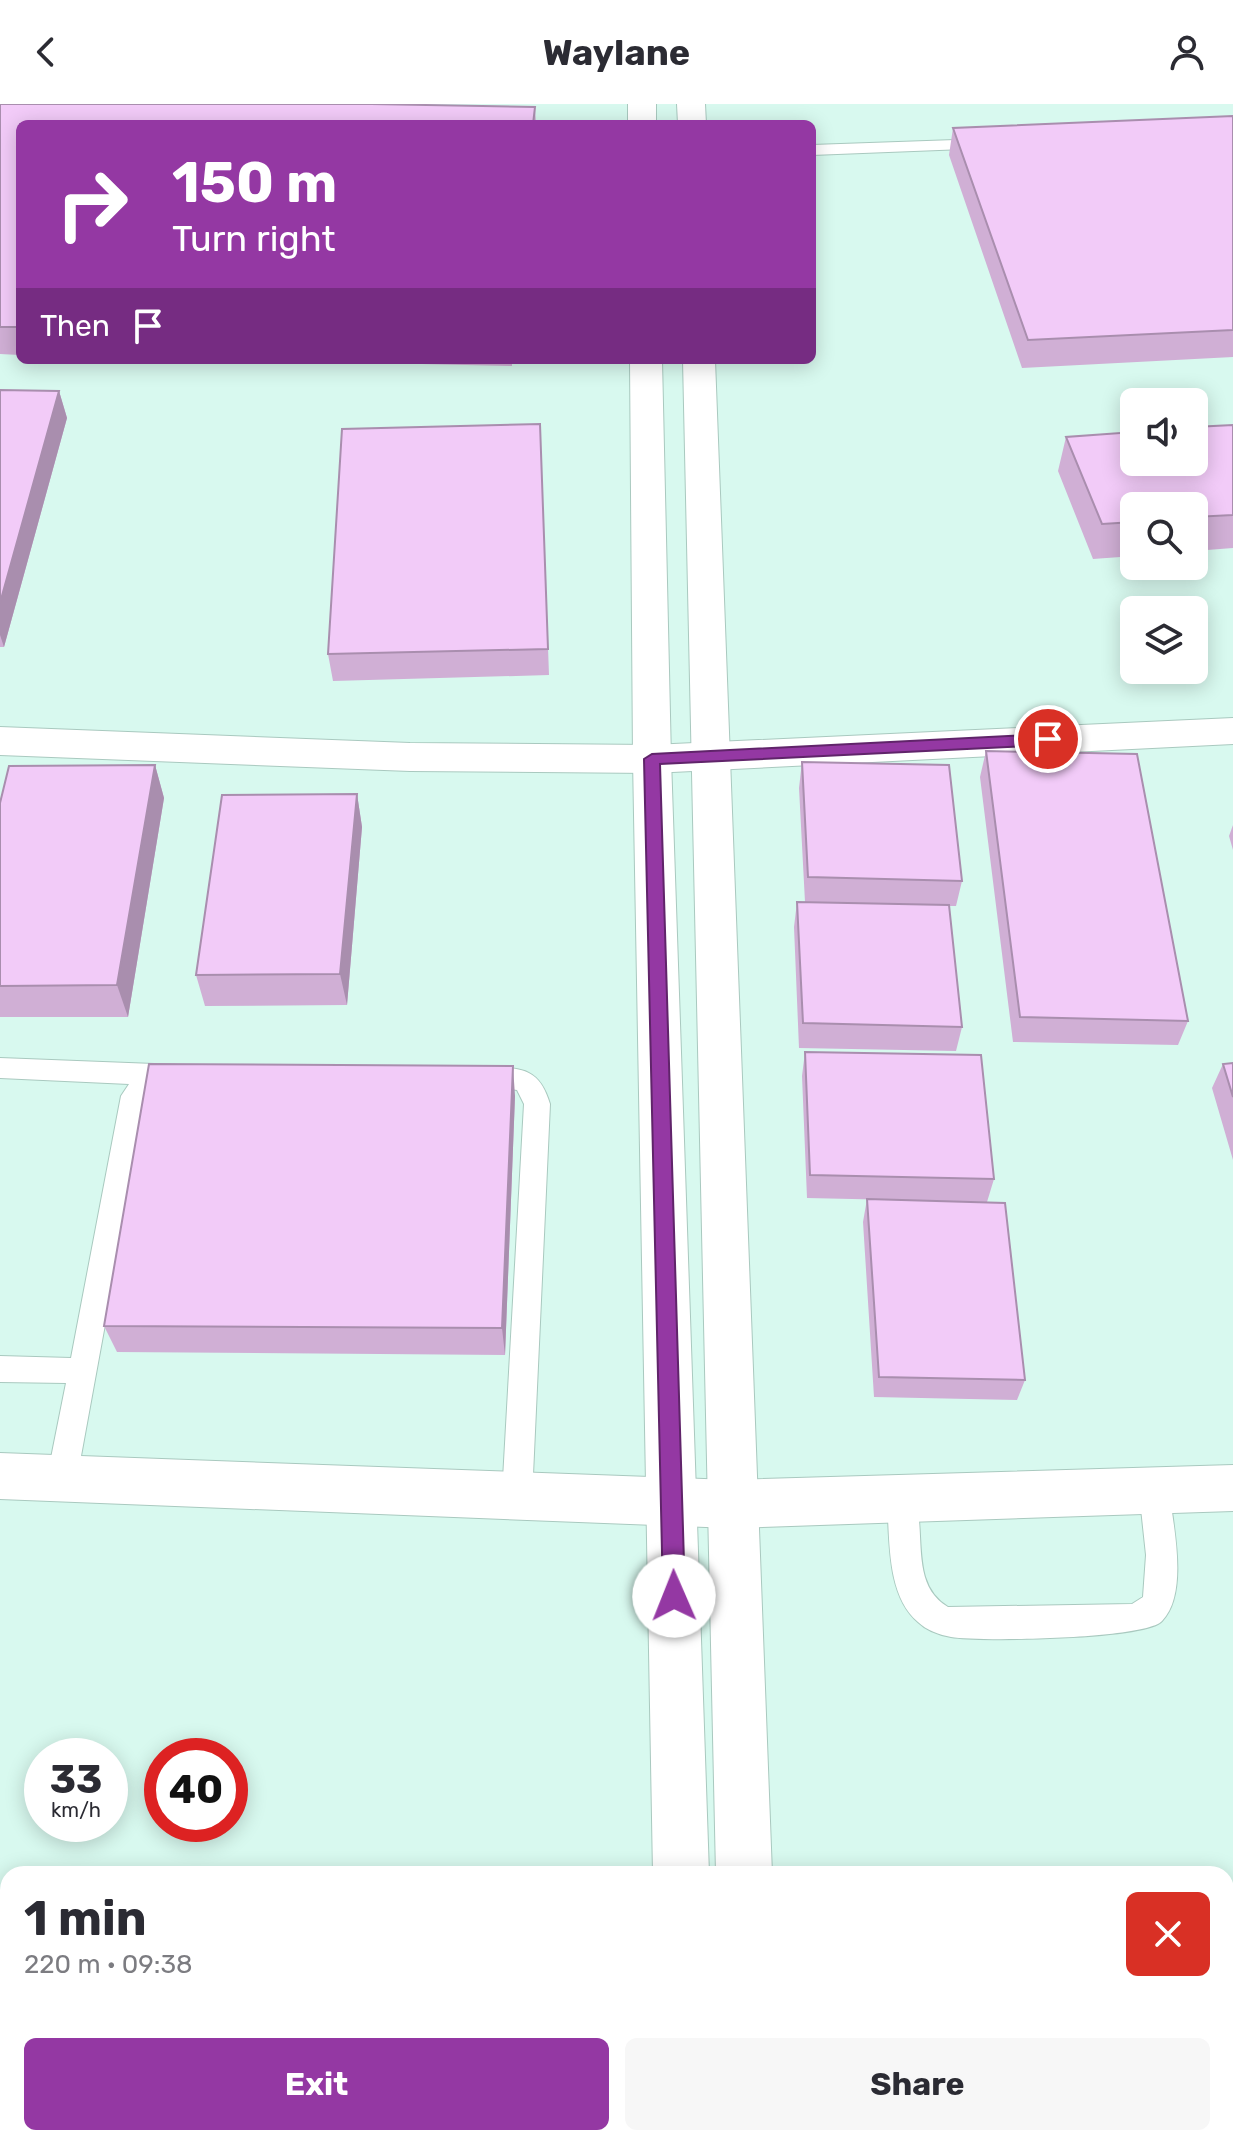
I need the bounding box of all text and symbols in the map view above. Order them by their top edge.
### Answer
icon: back [24,30,68,74]
icon: person [1165,30,1209,74]
text: Waylane [543,31,690,74]
text: 150 m [172,150,337,216]
icon: right [40,152,144,256]
text: Turn right [172,217,336,260]
icon: arrive [126,304,170,348]
text: Then [40,308,110,344]
map controls [1120,388,1208,684]
button: sound [1120,388,1208,476]
button: search [1120,492,1208,580]
button: layers [1120,596,1208,684]
pin [1014,705,1082,773]
icon: arrive [1026,717,1070,761]
position arrow [632,1554,716,1638]
speed limit sign: 40 [144,1738,248,1842]
text: 33 [50,1756,102,1803]
text: km/h [51,1798,101,1822]
text: 1 min [24,1890,147,1947]
button: close [1126,1892,1210,1976]
text: 220 m · 09:38 [24,1949,193,1980]
button: Exit [24,2038,609,2130]
button: Share [625,2038,1210,2130]

